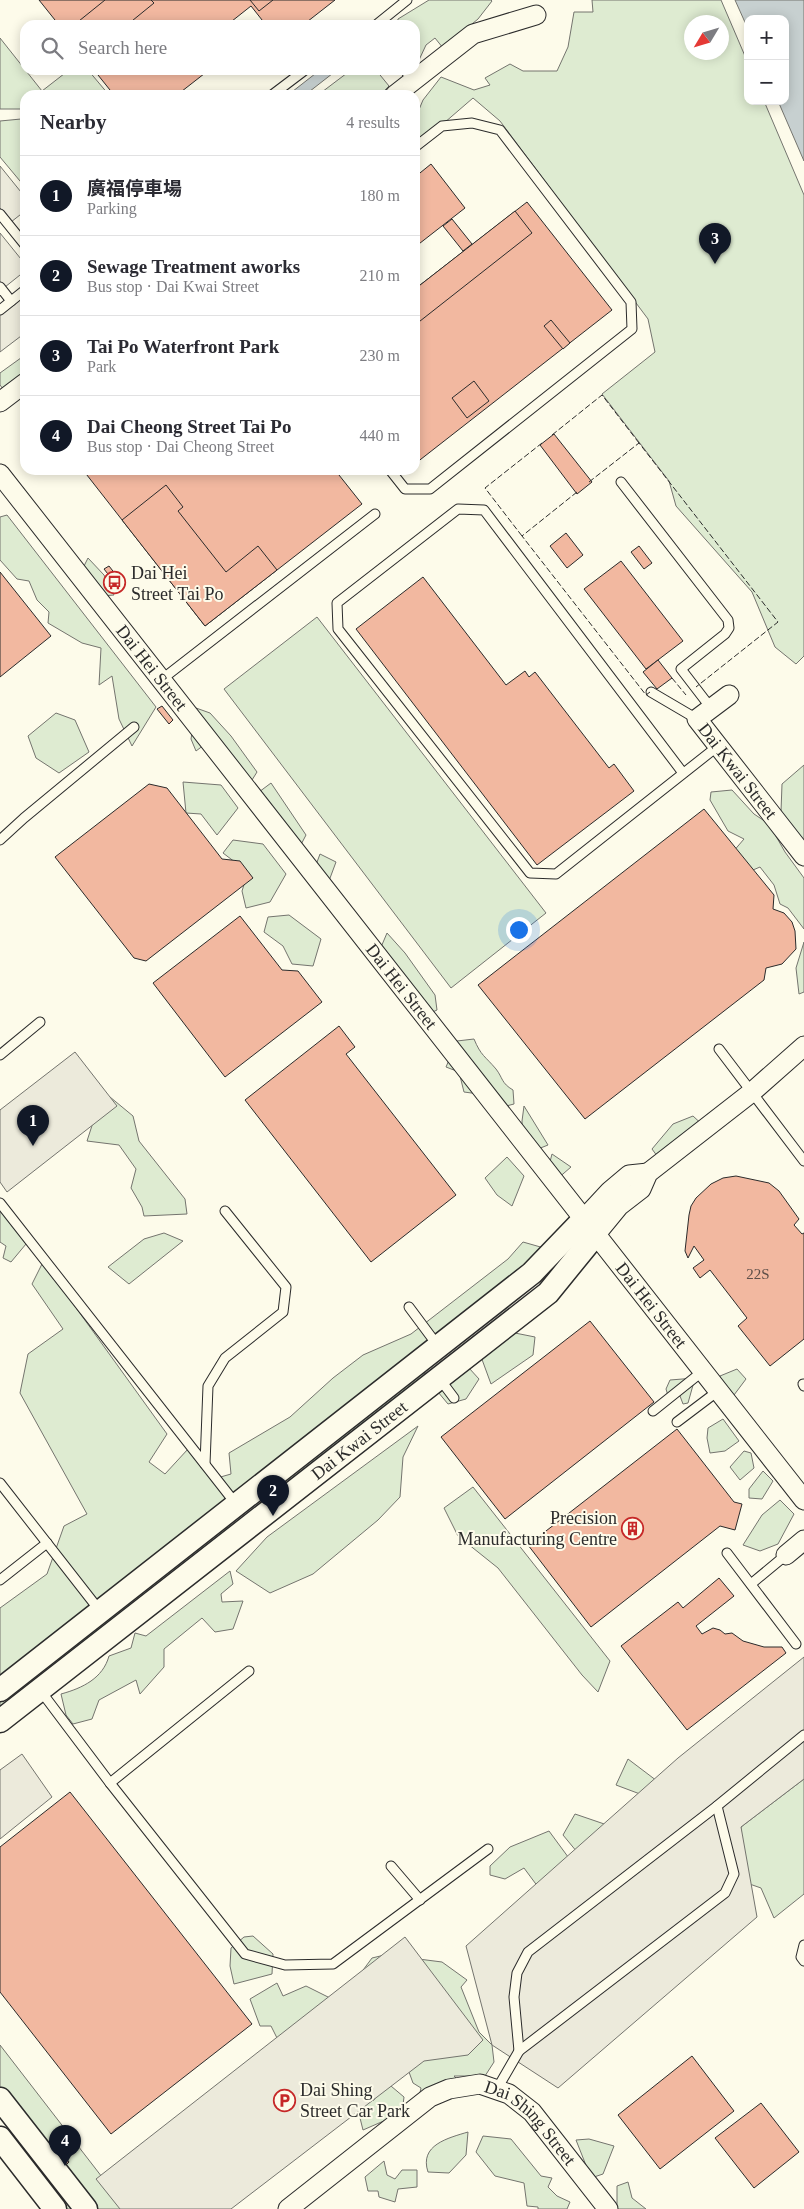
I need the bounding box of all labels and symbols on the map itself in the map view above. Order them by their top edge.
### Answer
north arrow [684,15,729,60]
pin: 3 [699,223,731,264]
place label: Dai Hei Street Tai Po [131,563,223,604]
bus stop icon: Dai Hei Street Tai Po [103,571,127,595]
street label: Dai Hei Street [112,621,191,714]
street label: Dai Kwai Street [694,719,781,823]
your location [506,917,532,943]
street label: Dai Hei Street [362,940,441,1033]
pin: 1 [17,1105,49,1146]
street label: Dai Hei Street [612,1258,691,1352]
house number: 22S [746,1266,770,1282]
street label: Dai Kwai Street [307,1397,411,1484]
pin: 2 [257,1475,289,1516]
place label: Precision Manufacturing Centre [458,1508,617,1549]
building icon: Precision Manufacturing Centre [621,1516,645,1540]
street label: Dai Shing Street [482,2076,580,2169]
place label: Dai Shing Street Car Park [300,2080,410,2121]
parking icon: Dai Shing Street Car Park [272,2088,296,2112]
pin: 4 [49,2125,81,2166]

